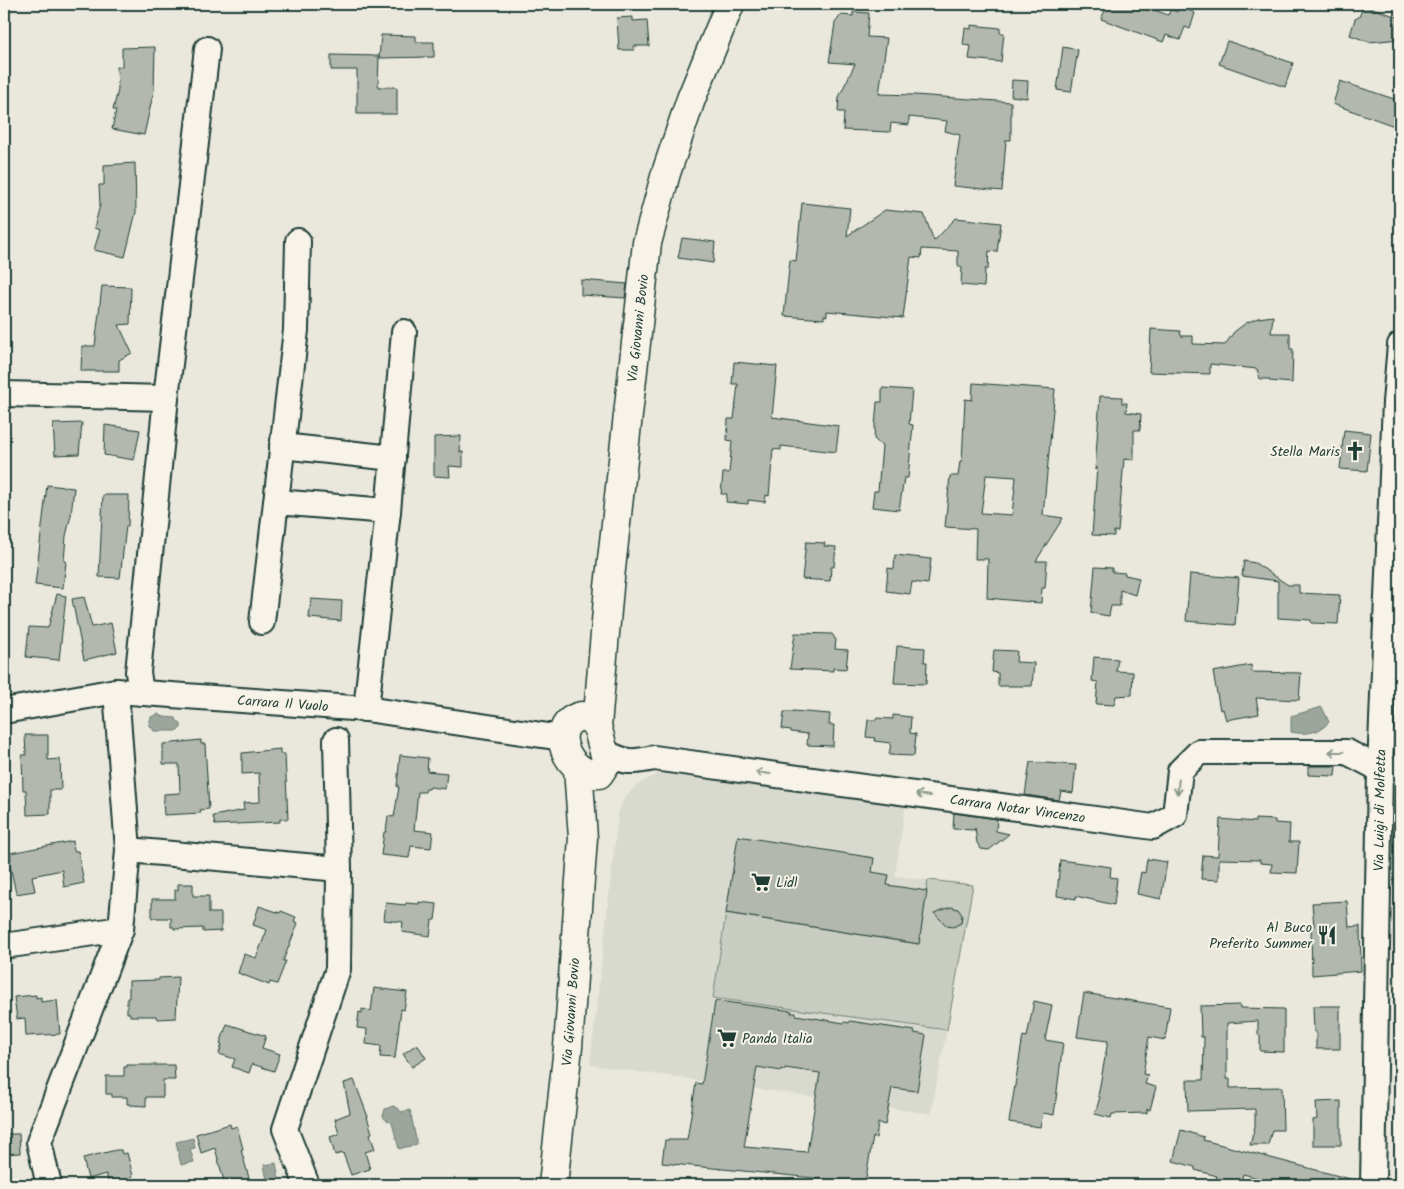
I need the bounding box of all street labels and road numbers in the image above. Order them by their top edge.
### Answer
street label: Via Giovanni Bovio [622,273,655,383]
street label: Carrara Il Vuolo [236,690,329,718]
street label: Via Luigi di Molfetta [1368,749,1393,871]
street label: Carrara Notar Vincenzo [948,789,1087,830]
street label: Via Giovanni Bovio [556,957,586,1067]

